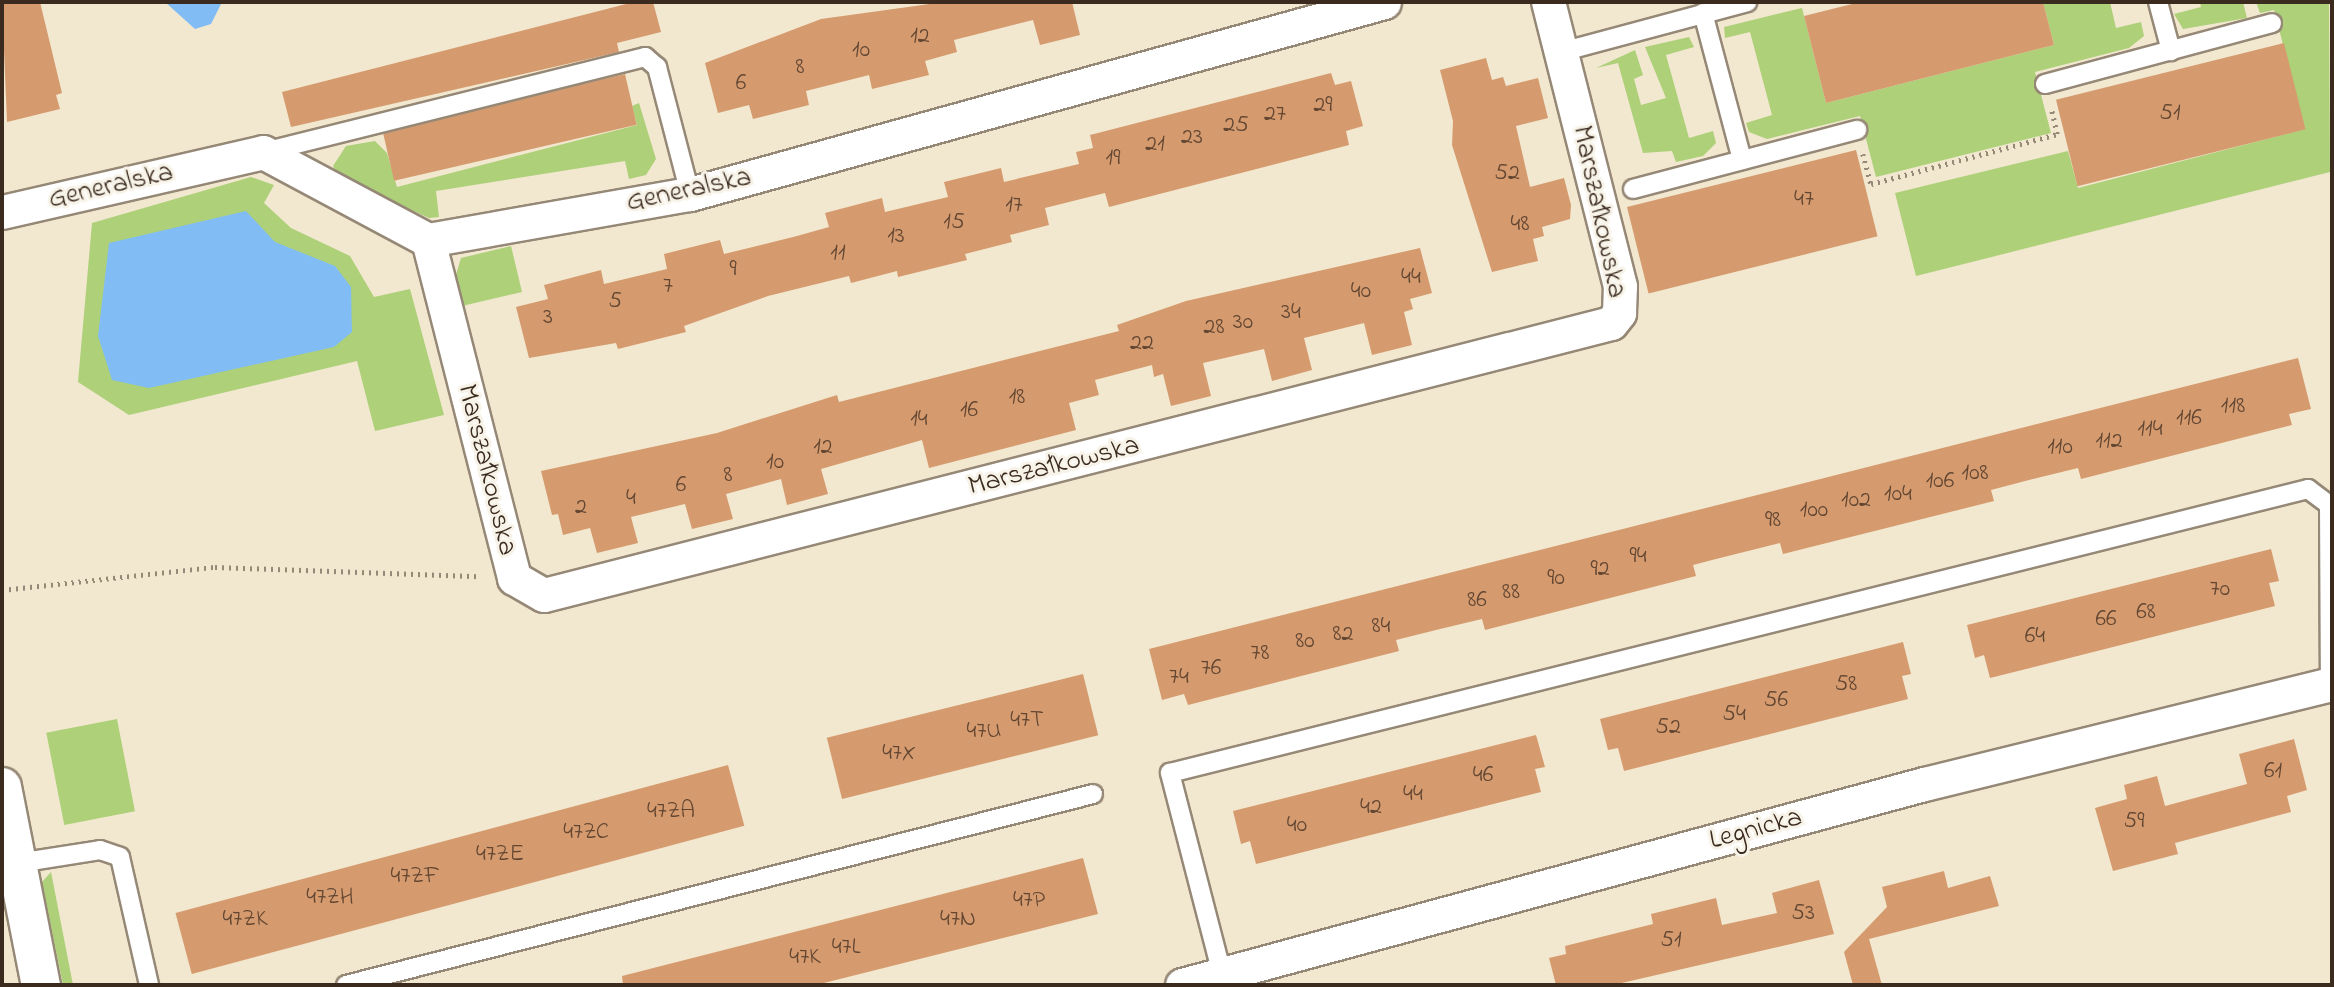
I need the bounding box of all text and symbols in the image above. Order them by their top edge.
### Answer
house number: 12 [910,23,930,51]
house number: 10 [852,37,870,65]
house number: 8 [796,54,804,82]
house number: 6 [736,70,746,98]
house number: 29 [1313,92,1333,120]
house number: 51 [2159,100,2181,128]
house number: 27 [1264,101,1286,129]
house number: 25 [1223,112,1249,140]
street label: Marszałkowska [1563,123,1633,301]
house number: 23 [1181,124,1203,152]
house number: 21 [1145,131,1165,159]
house number: 19 [1106,145,1120,173]
street label: Generalska [46,156,176,218]
house number: 52 [1494,160,1520,188]
street label: Generalska [624,161,754,221]
house number: 47 [1794,186,1814,214]
house number: 17 [1005,192,1023,220]
house number: 15 [943,209,965,237]
house number: 48 [1511,211,1529,239]
house number: 13 [887,223,905,251]
house number: 11 [830,240,846,268]
house number: 9 [729,256,737,284]
house number: 44 [1401,264,1421,292]
house number: 7 [663,273,673,301]
house number: 40 [1351,278,1371,306]
house number: 5 [608,288,622,316]
house number: 34 [1281,299,1301,327]
house number: 3 [543,304,553,332]
house number: 30 [1233,309,1253,337]
house number: 28 [1204,314,1224,342]
house number: 22 [1130,330,1154,358]
street label: Marszałkowska [449,381,523,559]
house number: 18 [1009,384,1025,412]
house number: 118 [2221,393,2245,421]
house number: 16 [960,397,978,425]
house number: 116 [2176,405,2202,433]
house number: 14 [910,406,928,434]
house number: 114 [2137,416,2163,444]
house number: 112 [2095,428,2123,456]
street label: Marszałkowska [965,430,1143,504]
house number: 12 [813,434,833,462]
house number: 110 [2047,434,2073,462]
house number: 10 [766,449,784,477]
house number: 108 [1962,460,1988,488]
house number: 8 [724,462,732,490]
house number: 106 [1926,468,1954,496]
house number: 6 [676,472,686,500]
house number: 104 [1884,481,1912,509]
house number: 4 [626,485,636,513]
house number: 102 [1841,487,1871,515]
house number: 2 [575,494,587,522]
house number: 100 [1800,497,1828,525]
house number: 98 [1765,507,1781,535]
house number: 94 [1629,543,1647,571]
house number: 92 [1590,556,1610,584]
house number: 90 [1547,565,1565,593]
house number: 70 [2210,576,2230,604]
house number: 88 [1502,579,1520,607]
house number: 86 [1467,587,1487,615]
house number: 68 [2136,599,2156,627]
house number: 66 [2095,606,2117,634]
house number: 84 [1372,613,1390,641]
house number: 82 [1333,621,1353,649]
house number: 64 [2025,623,2045,651]
house number: 80 [1295,628,1315,656]
house number: 78 [1251,640,1269,668]
house number: 76 [1201,655,1221,683]
house number: 74 [1169,664,1189,692]
house number: 58 [1835,671,1857,699]
house number: 56 [1764,687,1788,715]
house number: 54 [1722,701,1746,729]
house number: 47T [1010,707,1044,735]
house number: 52 [1655,714,1681,742]
house number: 47U [967,718,1001,746]
house number: 47X [882,740,916,768]
house number: 61 [2264,758,2282,786]
house number: 46 [1473,762,1493,790]
house number: 44 [1403,781,1423,809]
house number: 42 [1360,794,1382,822]
house number: 47ZA [647,798,695,826]
street label: Legnicka [1706,802,1806,858]
house number: 59 [2124,808,2144,836]
house number: 40 [1287,812,1307,840]
house number: 47ZC [563,819,609,847]
house number: 47ZE [476,841,524,869]
house number: 47ZF [391,863,439,891]
house number: 47ZH [306,884,354,912]
house number: 47P [1013,887,1045,915]
house number: 53 [1791,900,1815,928]
house number: 47ZK [222,906,268,934]
house number: 47N [940,906,976,934]
house number: 51 [1660,927,1682,955]
house number: 47L [832,934,860,962]
house number: 47K [789,944,821,972]

